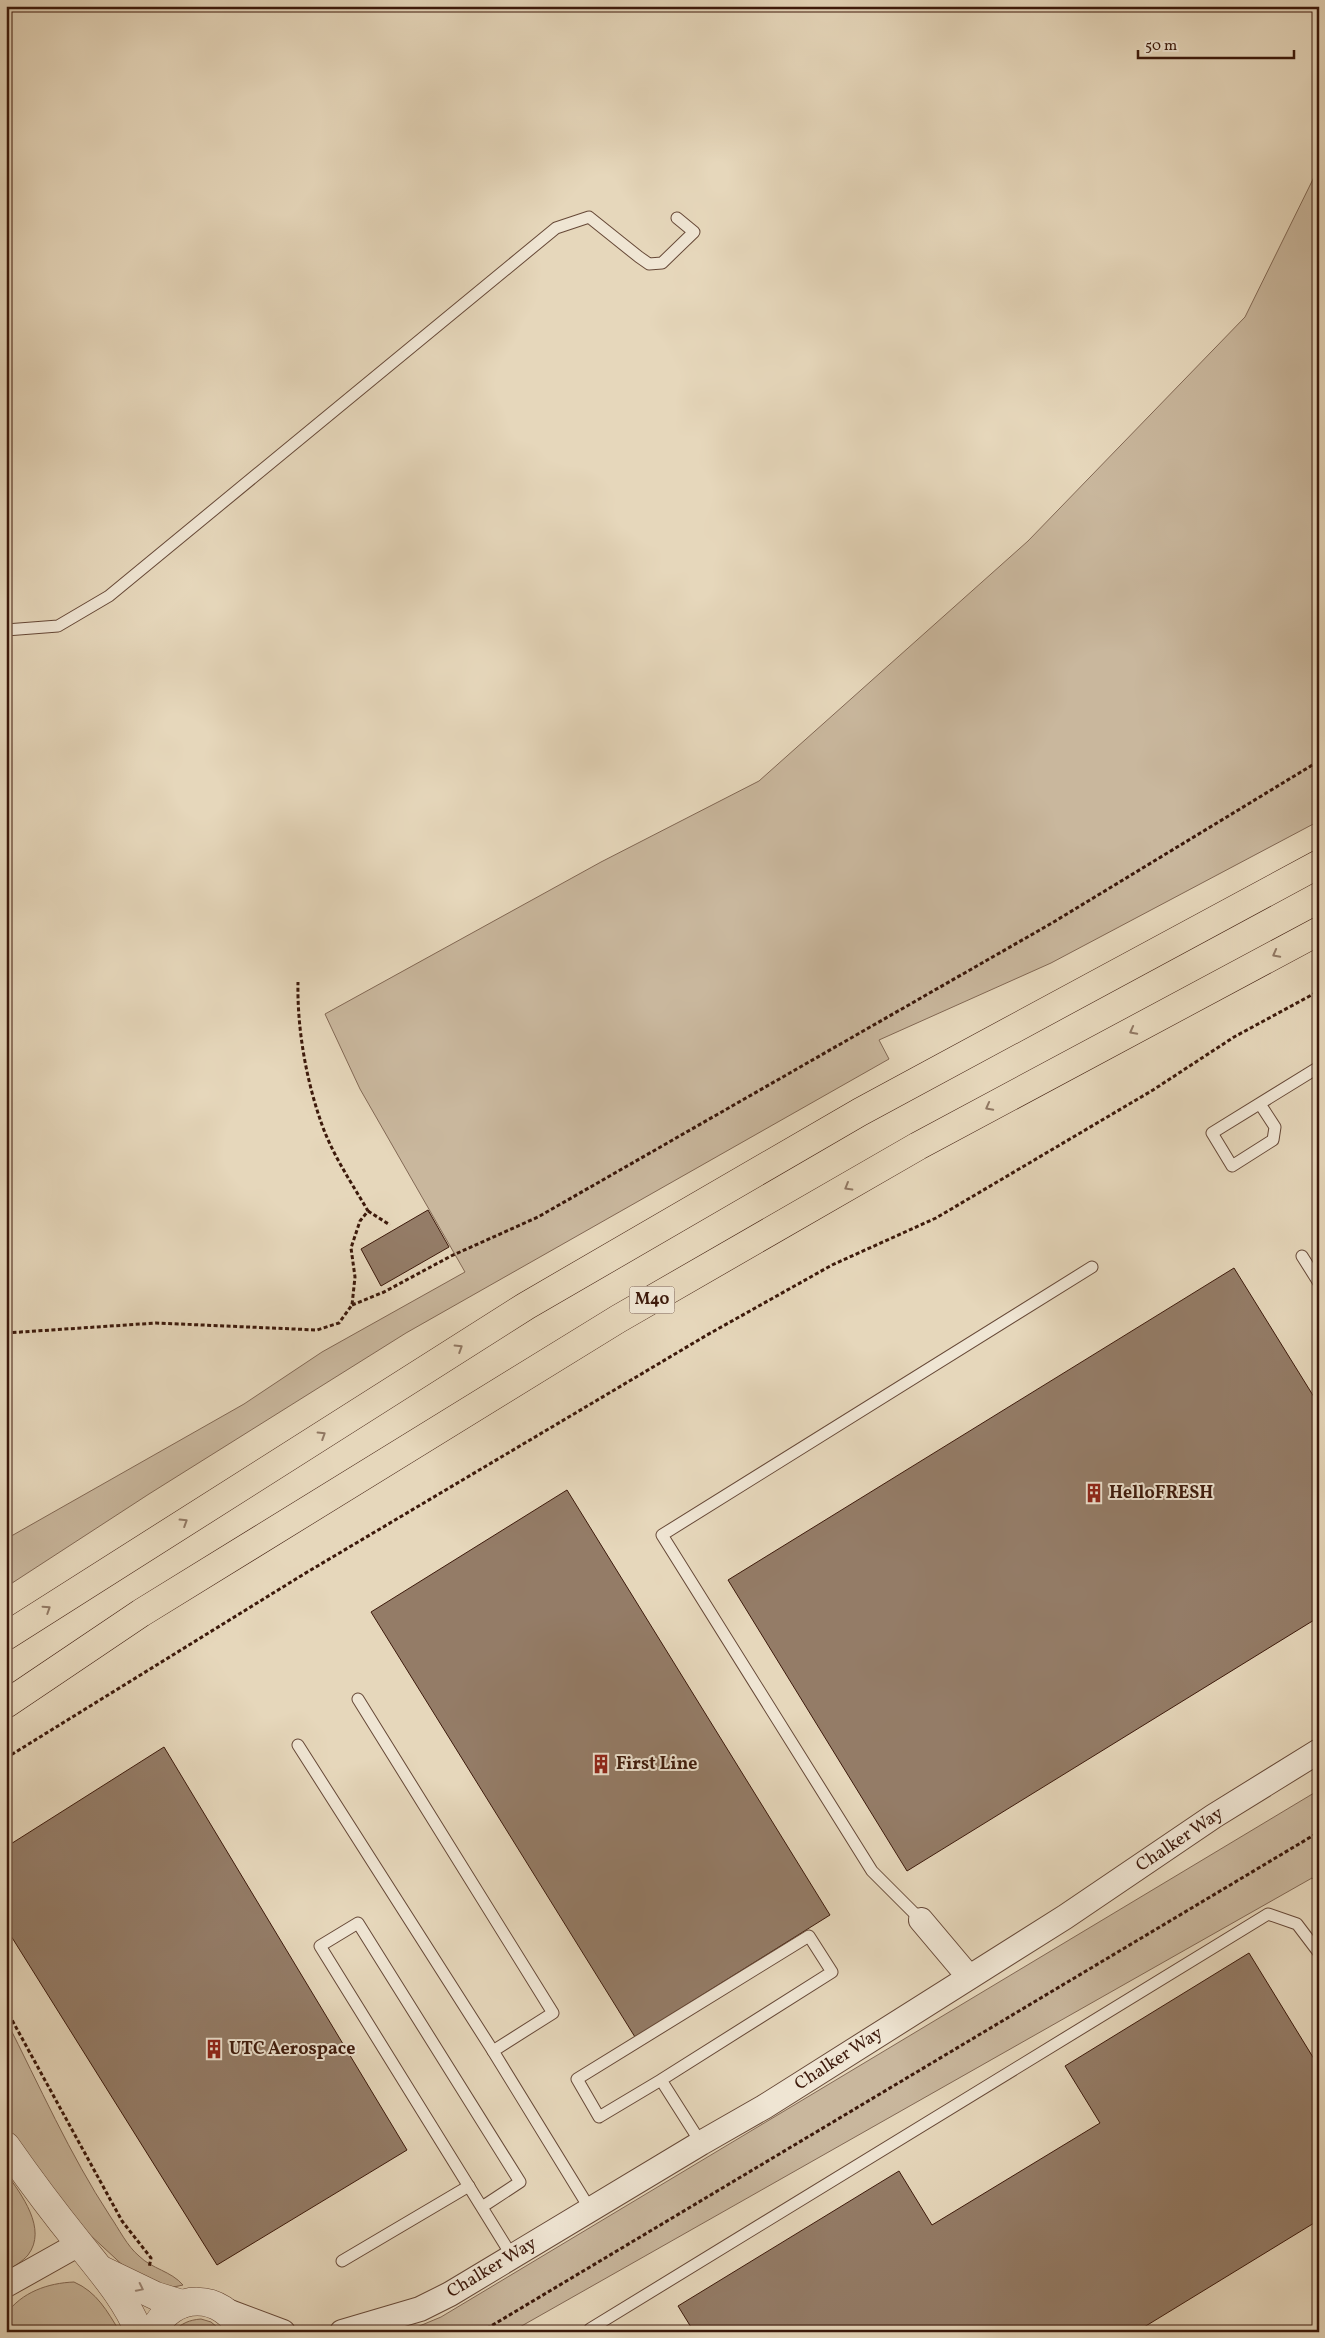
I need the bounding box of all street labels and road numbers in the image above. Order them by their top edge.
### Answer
road number: M40 [630,1286,674,1314]
street label: Chalker Way [1131,1801,1229,1878]
street label: Chalker Way [790,2021,888,2097]
street label: Chalker Way [443,2231,542,2305]

